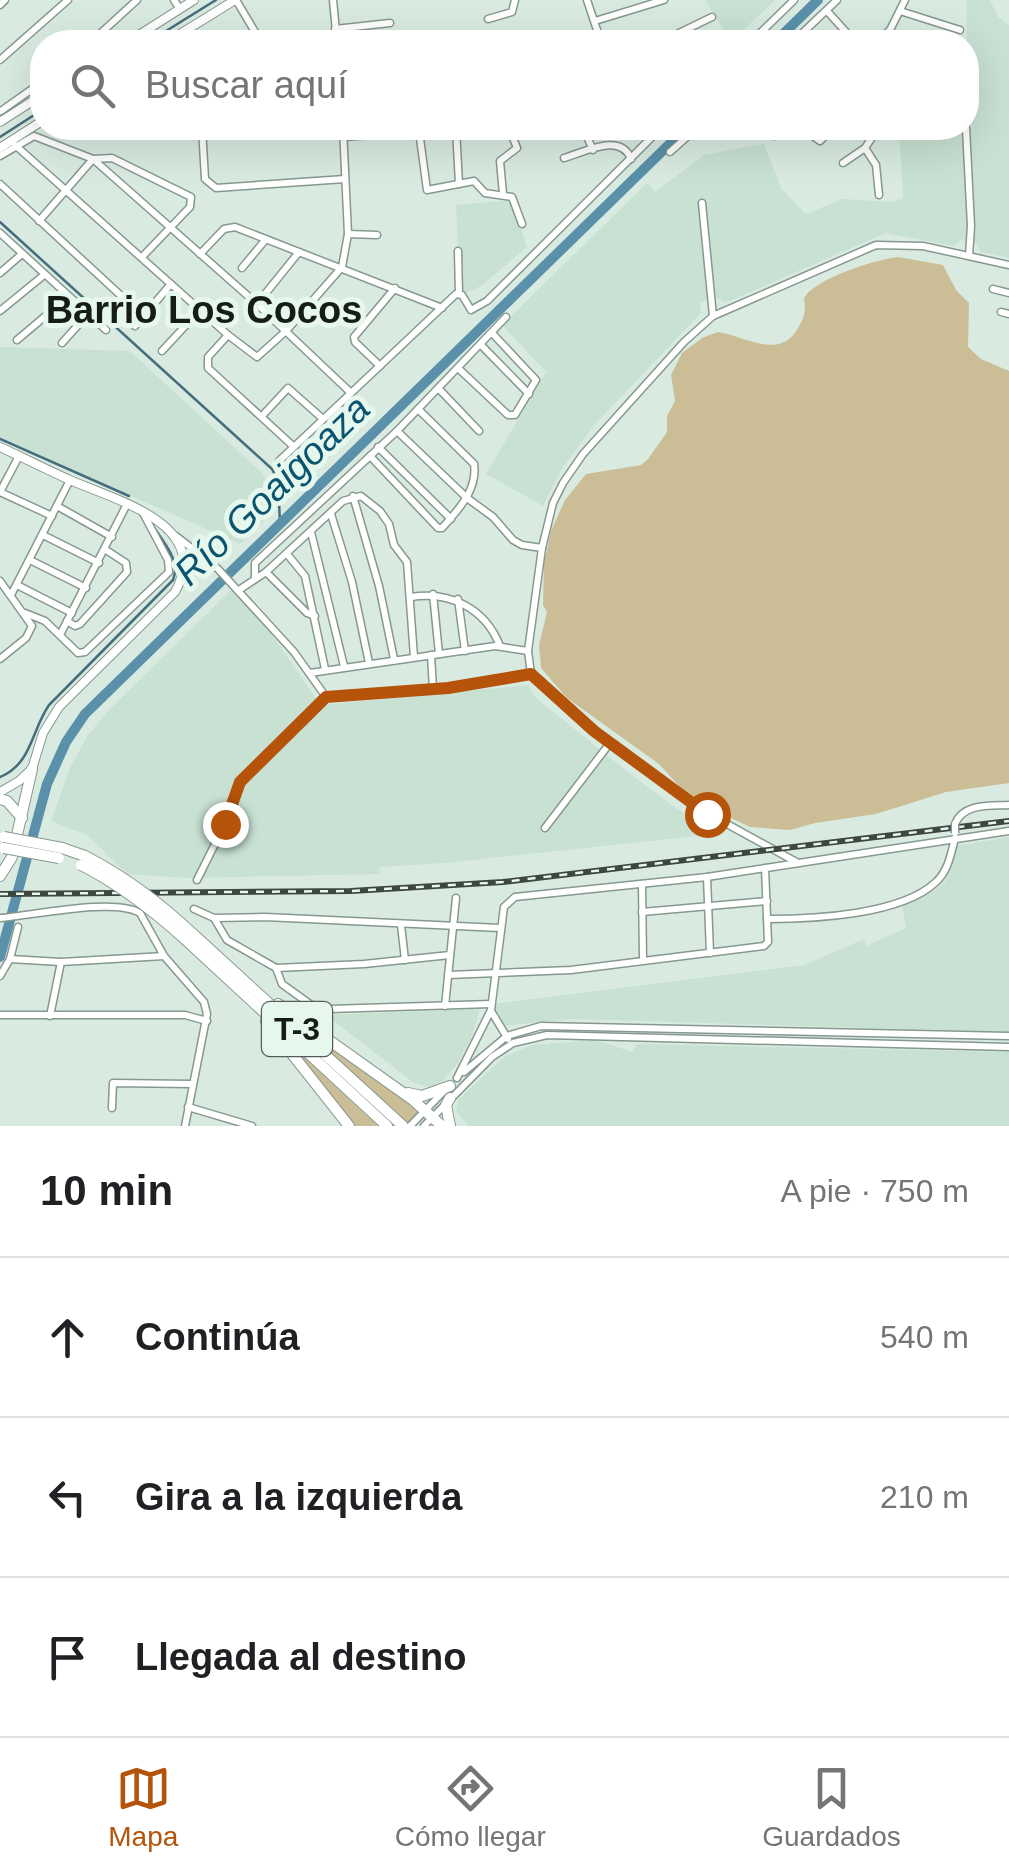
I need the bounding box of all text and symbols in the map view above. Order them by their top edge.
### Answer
search box [30,30,979,140]
icon: search [65,58,120,113]
text: Buscar aquí [145,64,348,106]
district label: Barrio Los Cocos [46,289,362,331]
water label: Río Goaigoaza [166,387,378,593]
route start [685,792,731,838]
route end [203,802,249,848]
road number: T-3 [262,1002,332,1056]
text: 10 min [40,1167,173,1214]
text: A pie · 750 m [780,1173,969,1209]
icon: ahead [40,1310,95,1365]
text: Continúa [135,1316,300,1358]
text: 540 m [880,1319,969,1355]
icon: left [40,1470,95,1525]
text: Gira a la izquierda [135,1476,462,1518]
text: 210 m [880,1479,969,1515]
icon: arrive [40,1630,95,1685]
text: Llegada al destino [135,1636,467,1678]
tab: Mapa [108,1761,178,1853]
tab: Cómo llegar [395,1761,546,1853]
tab: Guardados [762,1761,901,1853]

